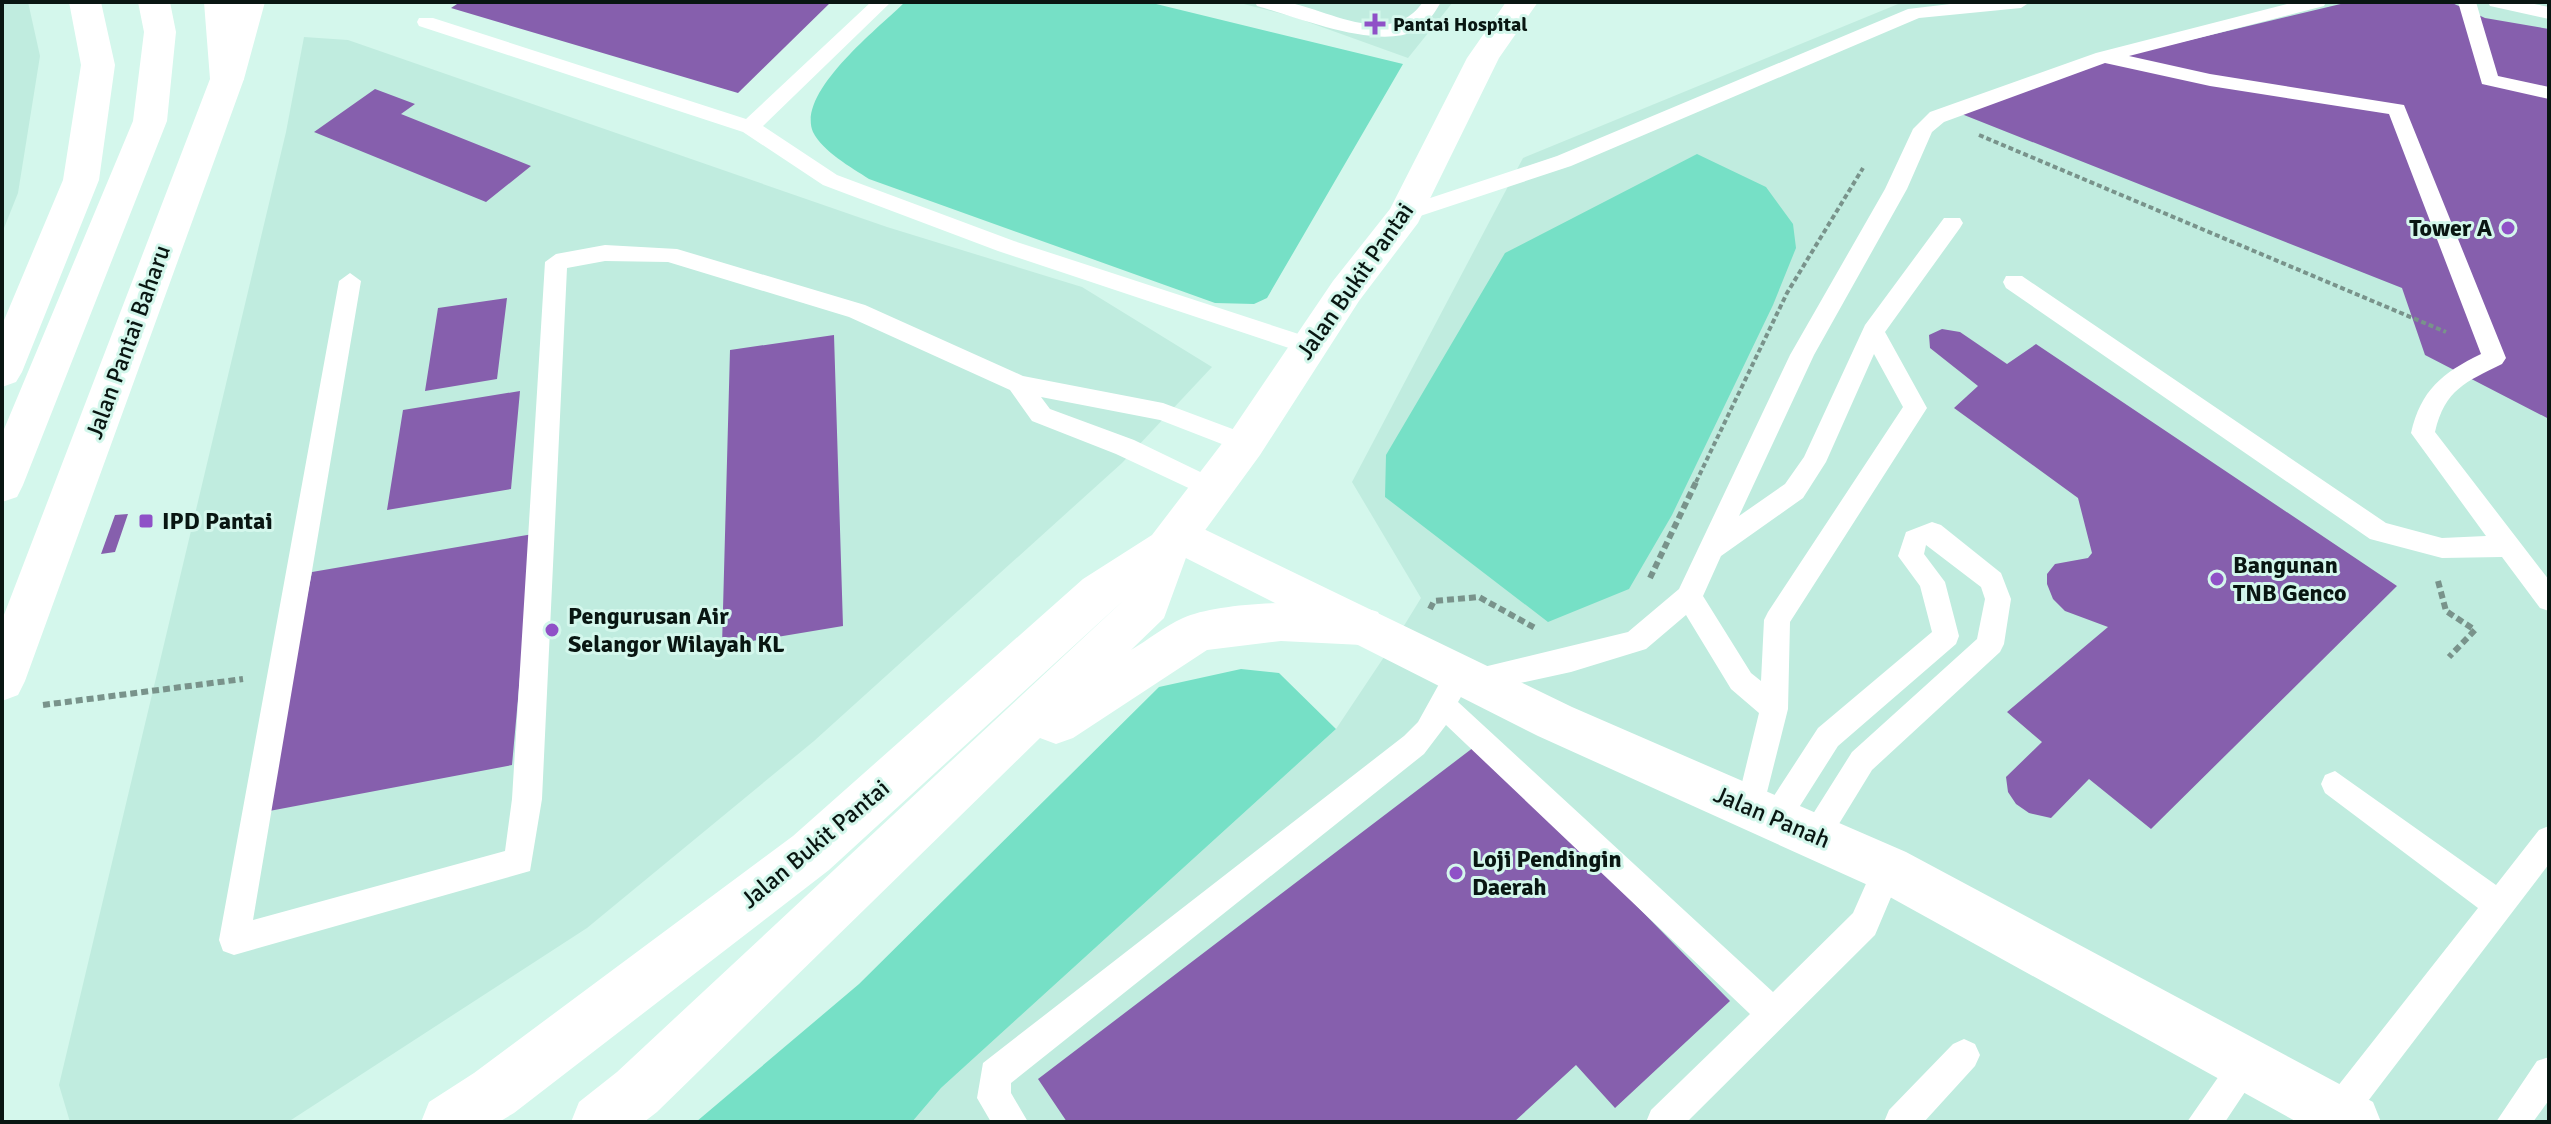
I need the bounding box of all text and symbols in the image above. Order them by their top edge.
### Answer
place label: Pantai Hospital [1393,12,1527,37]
marker: Pantai Hospital [1364,13,1386,35]
street label: Jalan Bukit Pantai [1290,197,1420,365]
place label: Tower A [2409,213,2493,243]
marker: Tower A [2499,219,2517,237]
street label: Jalan Pantai Baharu [79,241,177,443]
place label: IPD Pantai [162,506,273,536]
marker: IPD Pantai [137,512,155,530]
place label: Bangunan TNB Genco [2233,550,2346,608]
marker: Bangunan TNB Genco [2208,570,2226,588]
place label: Pengurusan Air Selangor Wilayah KL [568,601,785,659]
marker: Pengurusan Air Selangor Wilayah KL [543,621,561,639]
street label: Jalan Bukit Pantai [734,773,896,915]
street label: Jalan Panah [1709,779,1835,855]
place label: Loji Pendingin Daerah [1472,844,1622,902]
marker: Loji Pendingin Daerah [1447,864,1465,882]

